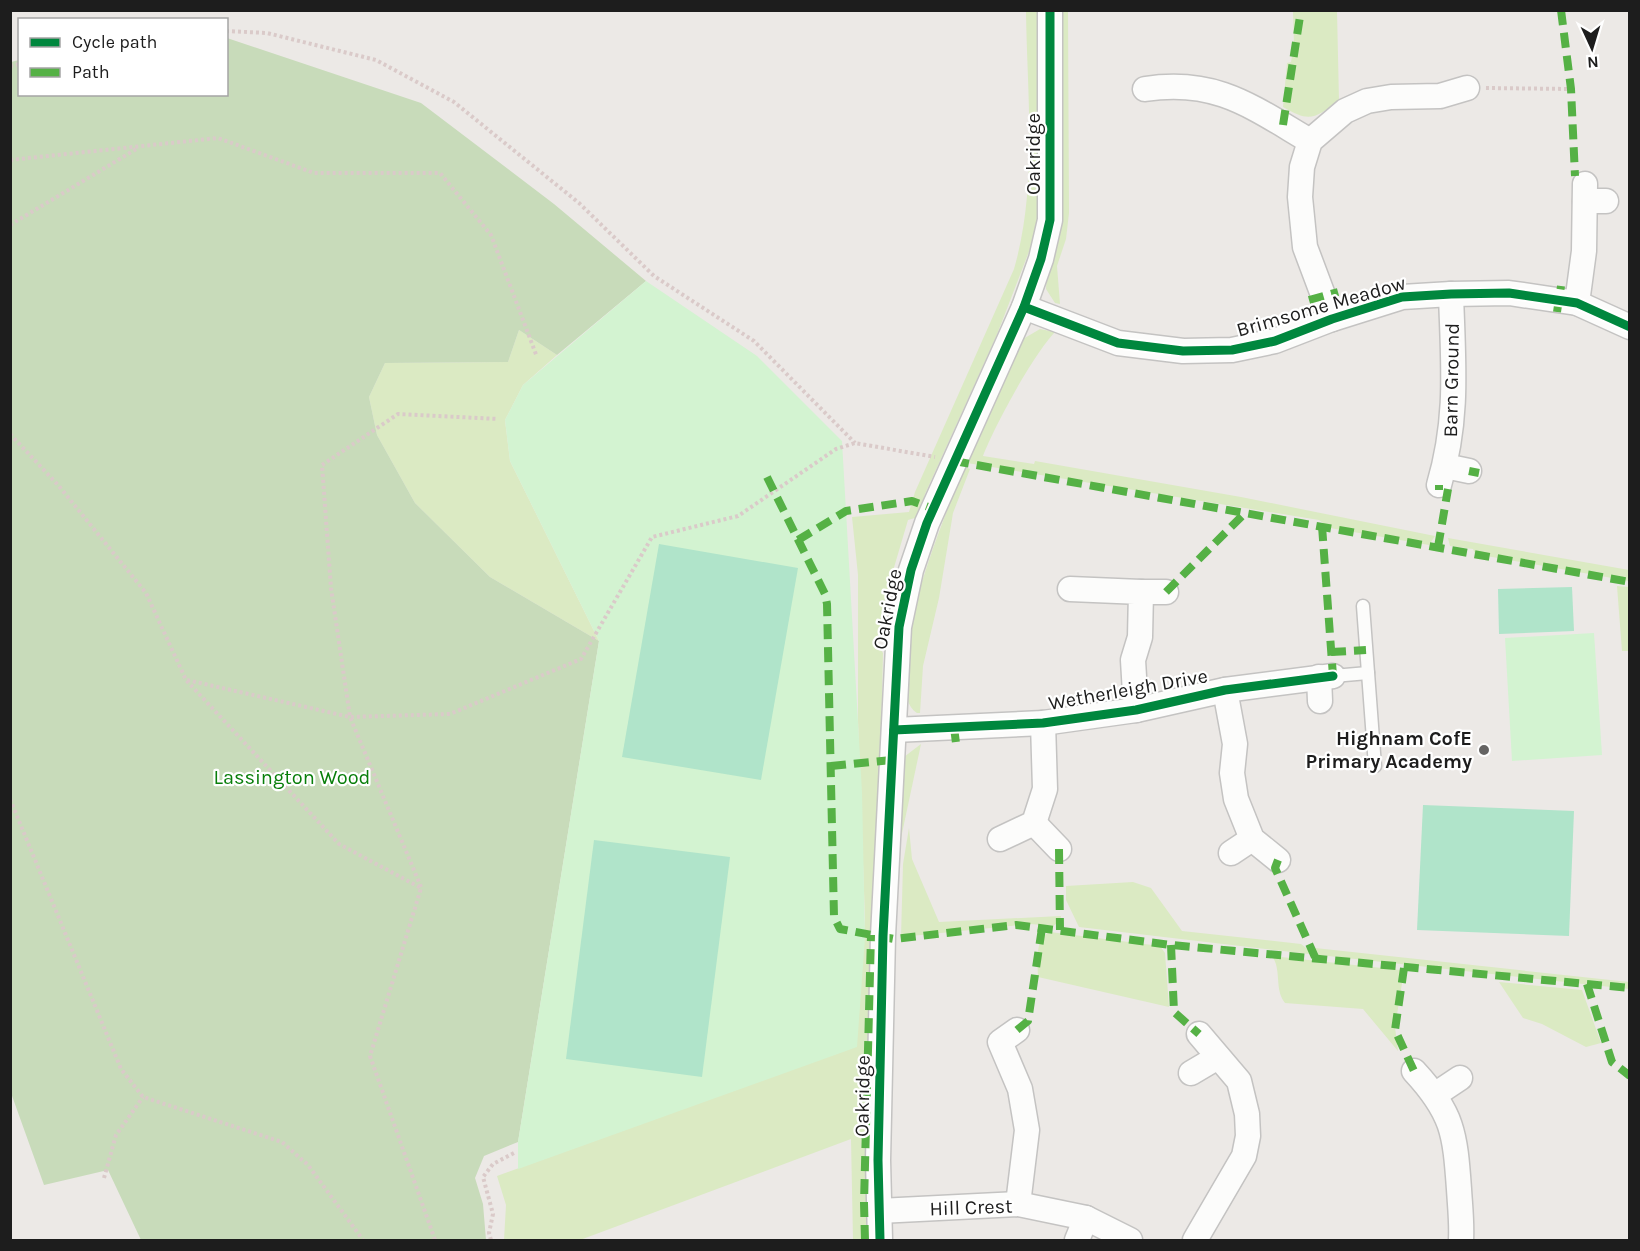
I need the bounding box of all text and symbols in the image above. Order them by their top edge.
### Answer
legend [18,18,228,96]
north arrow [1562,18,1622,78]
text: Cycle path [72,31,157,53]
text: N [1587,53,1599,72]
text: Path [72,61,110,83]
street label: Oakridge [1022,113,1045,195]
street label: Brimsome Meadow [1234,271,1409,342]
street label: Barn Ground [1439,323,1464,437]
street label: Oakridge [868,567,907,651]
street label: Wetherleigh Drive [1047,664,1209,715]
place label: Highnam CofE Primary Academy [1306,727,1472,773]
marker: Highnam CofE Primary Academy [1477,743,1491,757]
park label: Lassington Wood [214,766,370,789]
street label: Oakridge [850,1055,875,1137]
street label: Hill Crest [929,1195,1013,1220]

